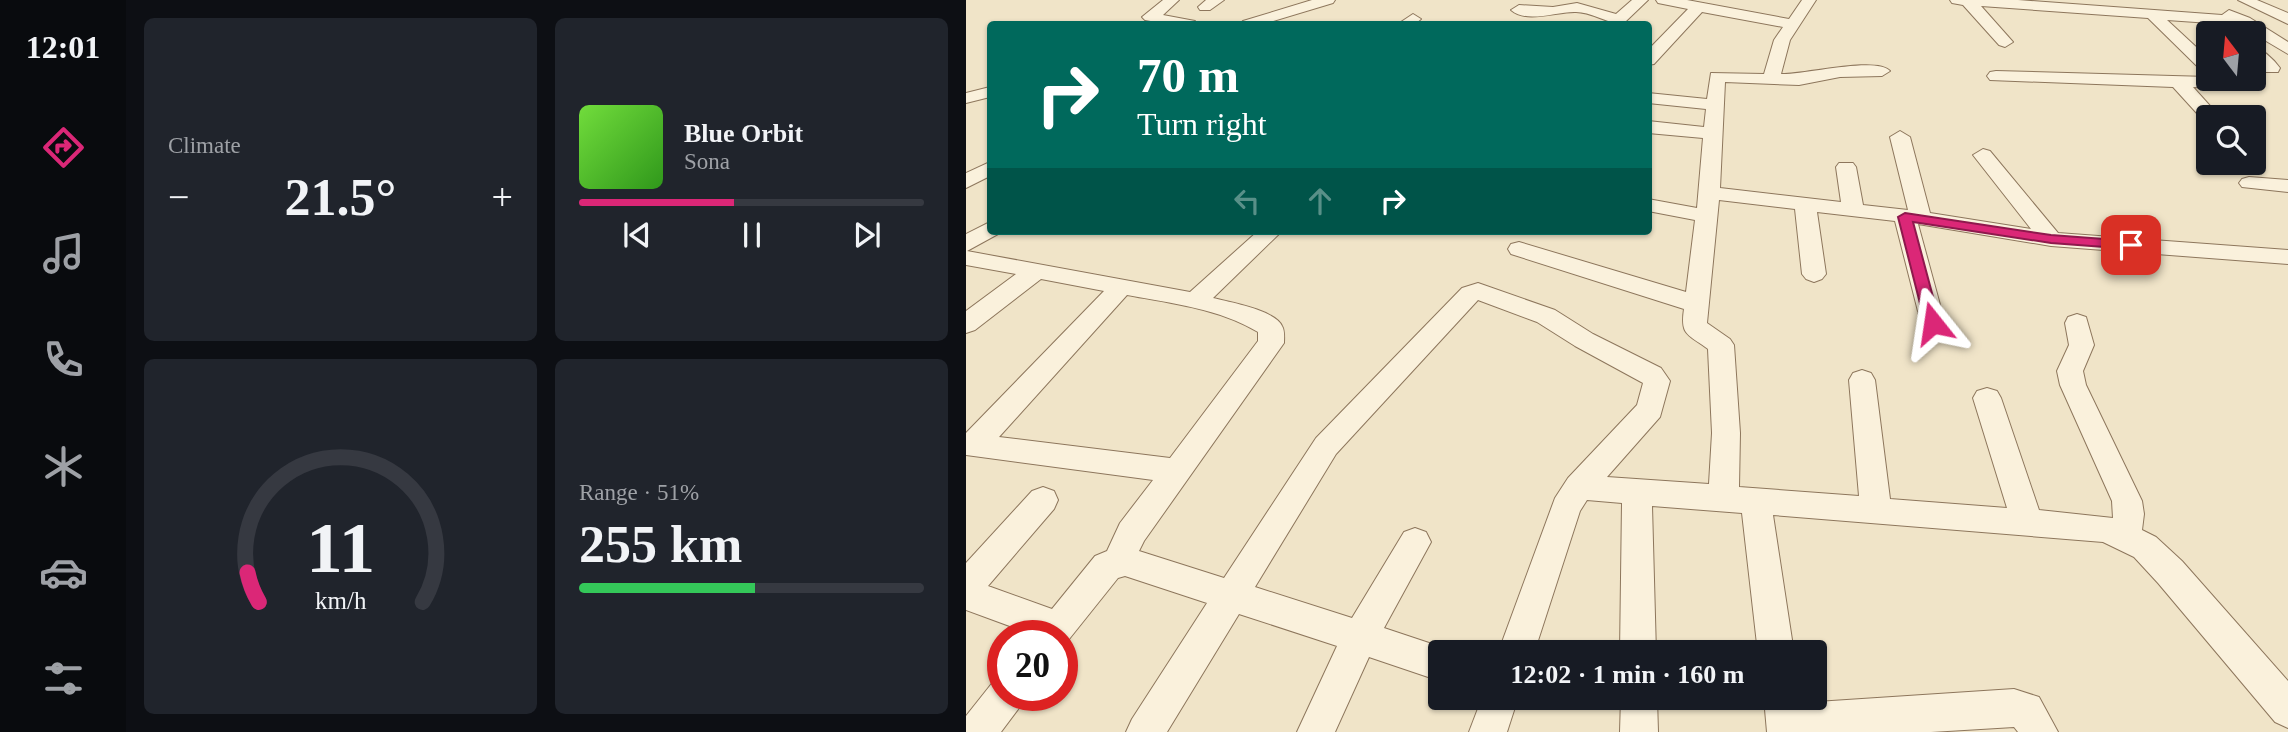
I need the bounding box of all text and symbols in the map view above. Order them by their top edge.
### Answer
north arrow [2196,21,2266,91]
map controls [2196,21,2266,175]
text: 12:01 [26,29,100,65]
text: 70 m [1137,48,1239,103]
icon: right [1022,49,1113,140]
button: search [2196,105,2266,175]
text: Turn right [1137,106,1267,142]
text: Blue Orbit [684,119,803,148]
icon: directions [39,123,88,172]
text: Climate [168,133,241,158]
text: Sona [684,149,730,174]
text: 21.5° [285,169,396,226]
text: − [168,176,189,218]
text: + [492,176,513,218]
icon: left [1228,182,1266,220]
icon: ahead [1301,182,1339,220]
icon: right [1374,182,1412,220]
pin [2101,215,2161,275]
icon: previous [618,216,656,254]
icon: pause [733,216,771,254]
icon: next [848,216,886,254]
icon: arrive [2112,226,2150,264]
icon: music [39,229,88,278]
position arrow [1896,286,1970,360]
icon: phone [39,335,88,384]
icon: climate [39,442,88,491]
text: Range · 51% [579,480,699,505]
text: 11 [306,508,375,589]
text: 255 km [579,516,742,573]
icon: car [39,548,88,597]
text: km/h [315,587,367,614]
speed limit sign: 20 [987,620,1078,711]
icon: filters [39,654,88,703]
text: 12:02 · 1 min · 160 m [1511,660,1745,689]

